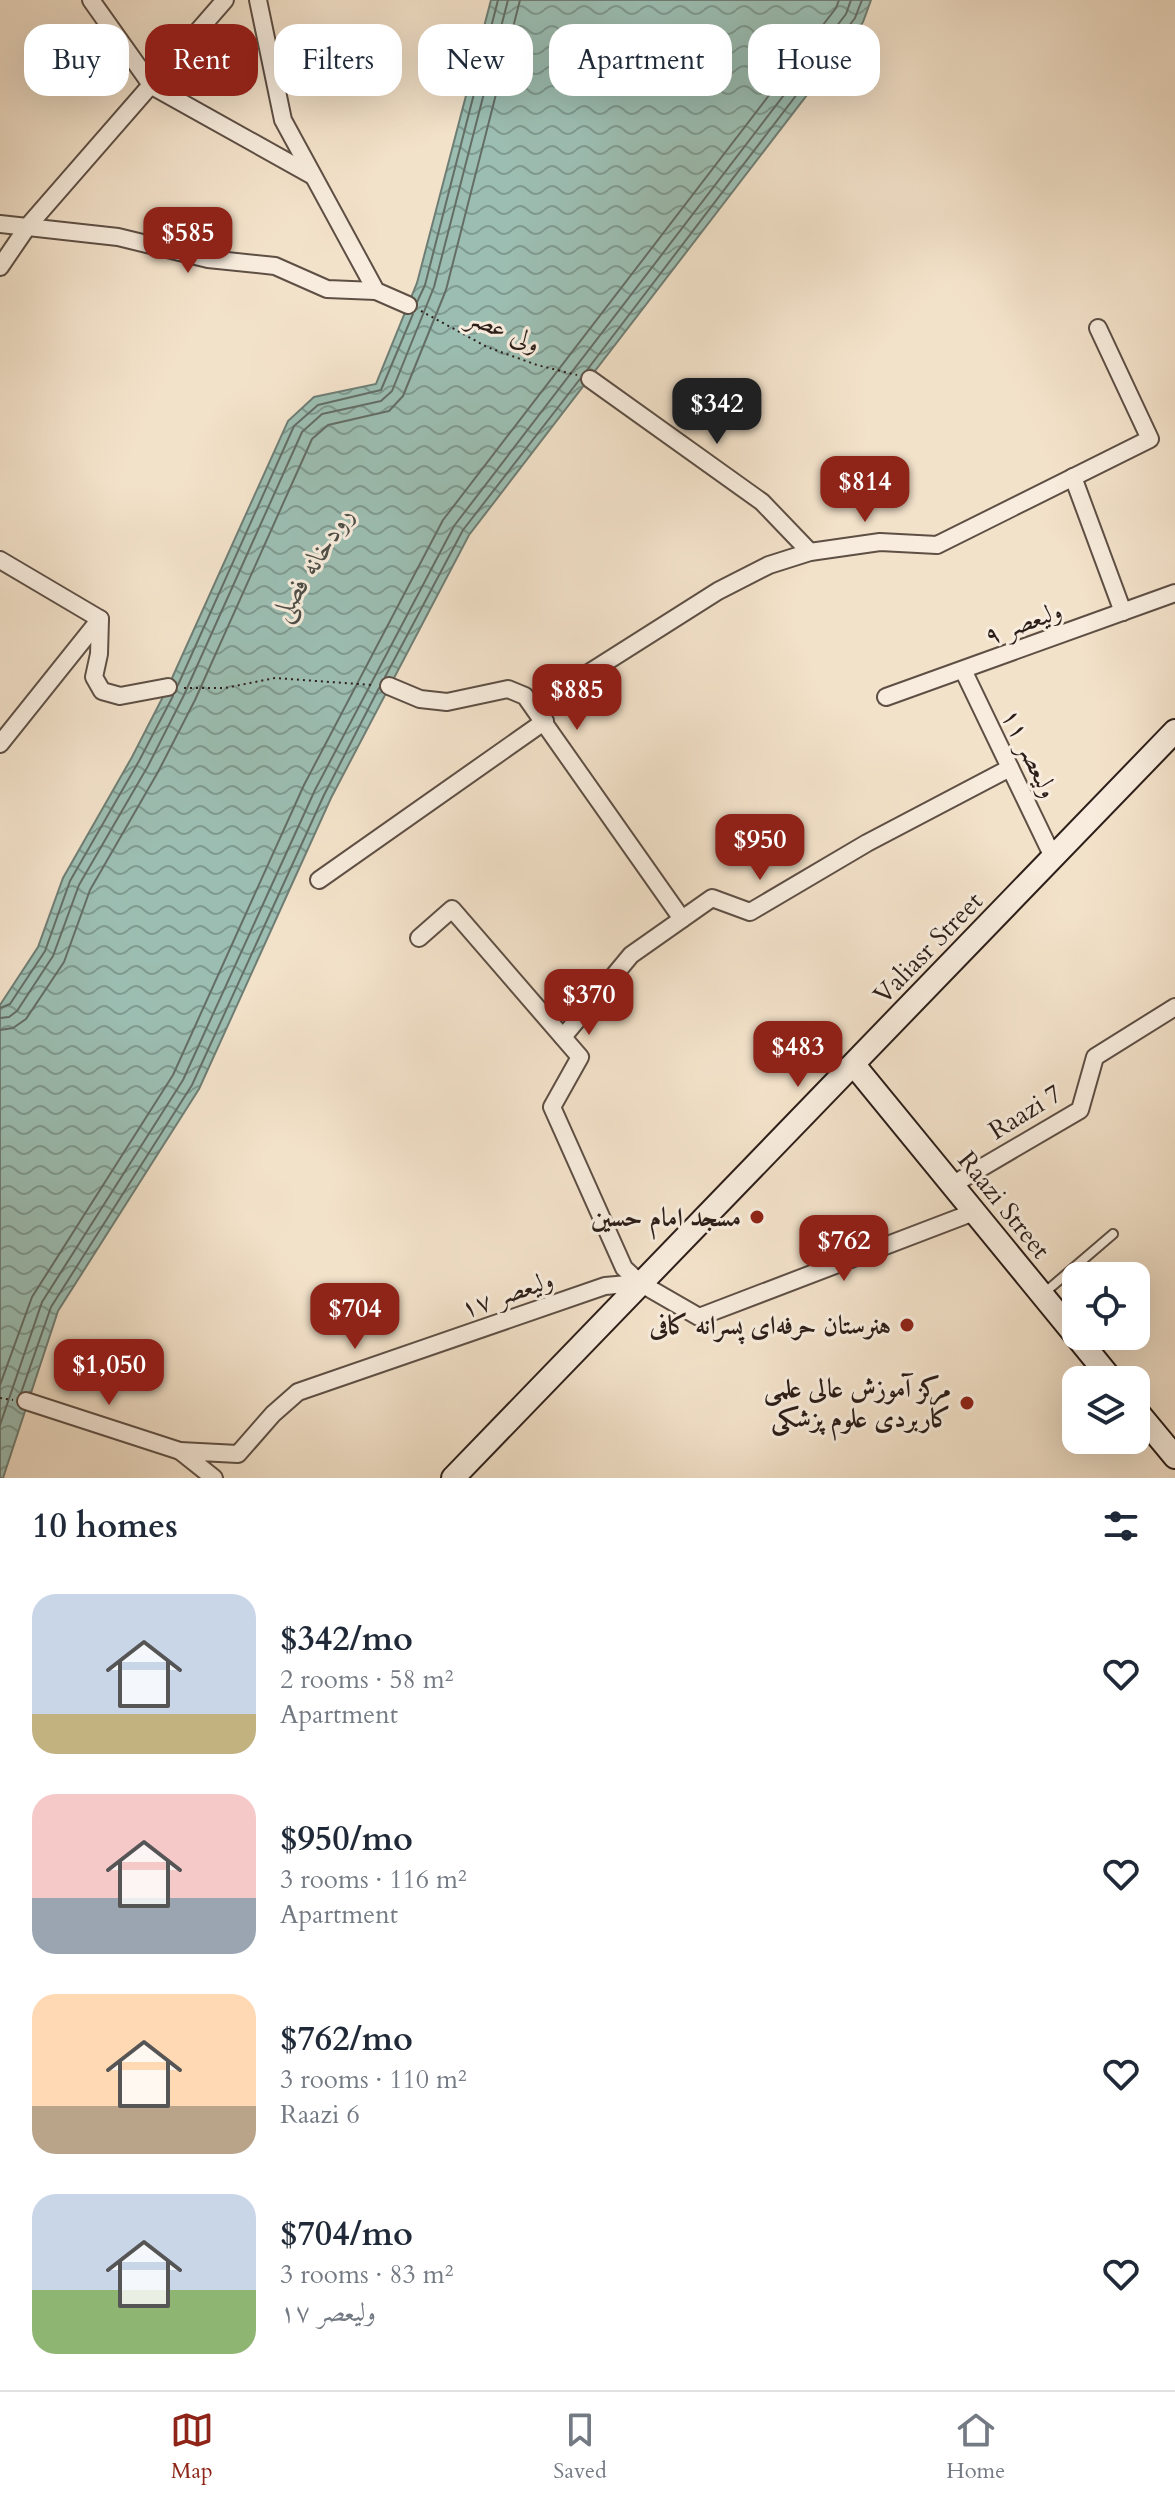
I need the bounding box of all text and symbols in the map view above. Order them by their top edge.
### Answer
chip: Buy [24,24,129,96]
chip: Rent [145,24,258,96]
chip: Filters [274,24,402,96]
chip: New [418,24,533,96]
chip: Apartment [549,24,732,96]
chip: House [748,24,880,96]
pin: $585 [141,207,235,275]
text: $585 [161,215,215,250]
street label: ولی عصر [459,298,546,361]
pin: $342 [670,378,764,446]
text: $342 [690,386,744,421]
pin: $814 [818,456,912,524]
text: $814 [838,464,892,499]
water label: رودخانه فصلی [262,499,363,629]
street label: ولیعصر ۹ [979,593,1067,653]
pin: $885 [530,664,624,732]
text: $885 [550,672,604,707]
street label: ولیعصر ۱۱ [993,702,1067,804]
pin: $950 [713,814,807,882]
text: $950 [733,822,787,857]
street label: Valiasr Street [866,884,990,1012]
pin: $370 [542,969,636,1037]
text: $370 [562,977,616,1012]
pin: $483 [751,1021,845,1089]
text: $483 [771,1029,825,1064]
street label: Raazi 7 [982,1076,1068,1148]
street label: Raazi Street [950,1144,1058,1266]
place label: مسجد امام حسین [591,1200,741,1240]
marker: مسجد امام حسین [748,1208,766,1226]
pin: $762 [797,1215,891,1283]
text: $762 [817,1223,871,1258]
street label: ولیعصر ۱۷ [456,1262,558,1326]
map controls [1062,1262,1150,1454]
button: locate [1062,1262,1150,1350]
pin: $704 [308,1283,402,1351]
text: $704 [328,1291,382,1326]
place label: هنرستان حرفه‌ای پسرانه کافی [648,1308,891,1345]
marker: هنرستان حرفه‌ای پسرانه کافی [898,1316,916,1334]
pin: $1,050 [44,1339,174,1407]
text: $1,050 [72,1347,146,1382]
button: layers [1062,1366,1150,1454]
place label: مرکز آموزش عالی علمی کاربردی علوم پزشکی [764,1371,951,1441]
marker: مرکز آموزش عالی علمی کاربردی علوم پزشکی [958,1394,976,1412]
text: 10 homes [32,1503,178,1549]
icon: filters [1099,1504,1143,1548]
text: $342/mo [280,1616,413,1662]
icon: home [96,1626,192,1722]
icon: heart [1099,1652,1143,1696]
text: 2 rooms · 58 m² [280,1662,453,1697]
text: Apartment [280,1697,398,1732]
text: $950/mo [280,1816,413,1862]
icon: home [96,1826,192,1922]
icon: heart [1099,1852,1143,1896]
text: 3 rooms · 116 m² [280,1862,467,1897]
text: Apartment [280,1897,398,1932]
text: $762/mo [280,2016,413,2062]
icon: home [96,2026,192,2122]
icon: heart [1099,2052,1143,2096]
text: 3 rooms · 110 m² [280,2062,467,2097]
text: Raazi 6 [280,2097,360,2132]
text: $704/mo [280,2211,413,2257]
icon: home [96,2226,192,2322]
icon: heart [1099,2252,1143,2296]
text: 3 rooms · 83 m² [280,2257,453,2292]
text: ولیعصر ۱۷ [280,2295,376,2330]
tab: Map [170,2408,214,2486]
tab: Saved [553,2408,607,2486]
tab: Home [946,2408,1005,2486]

